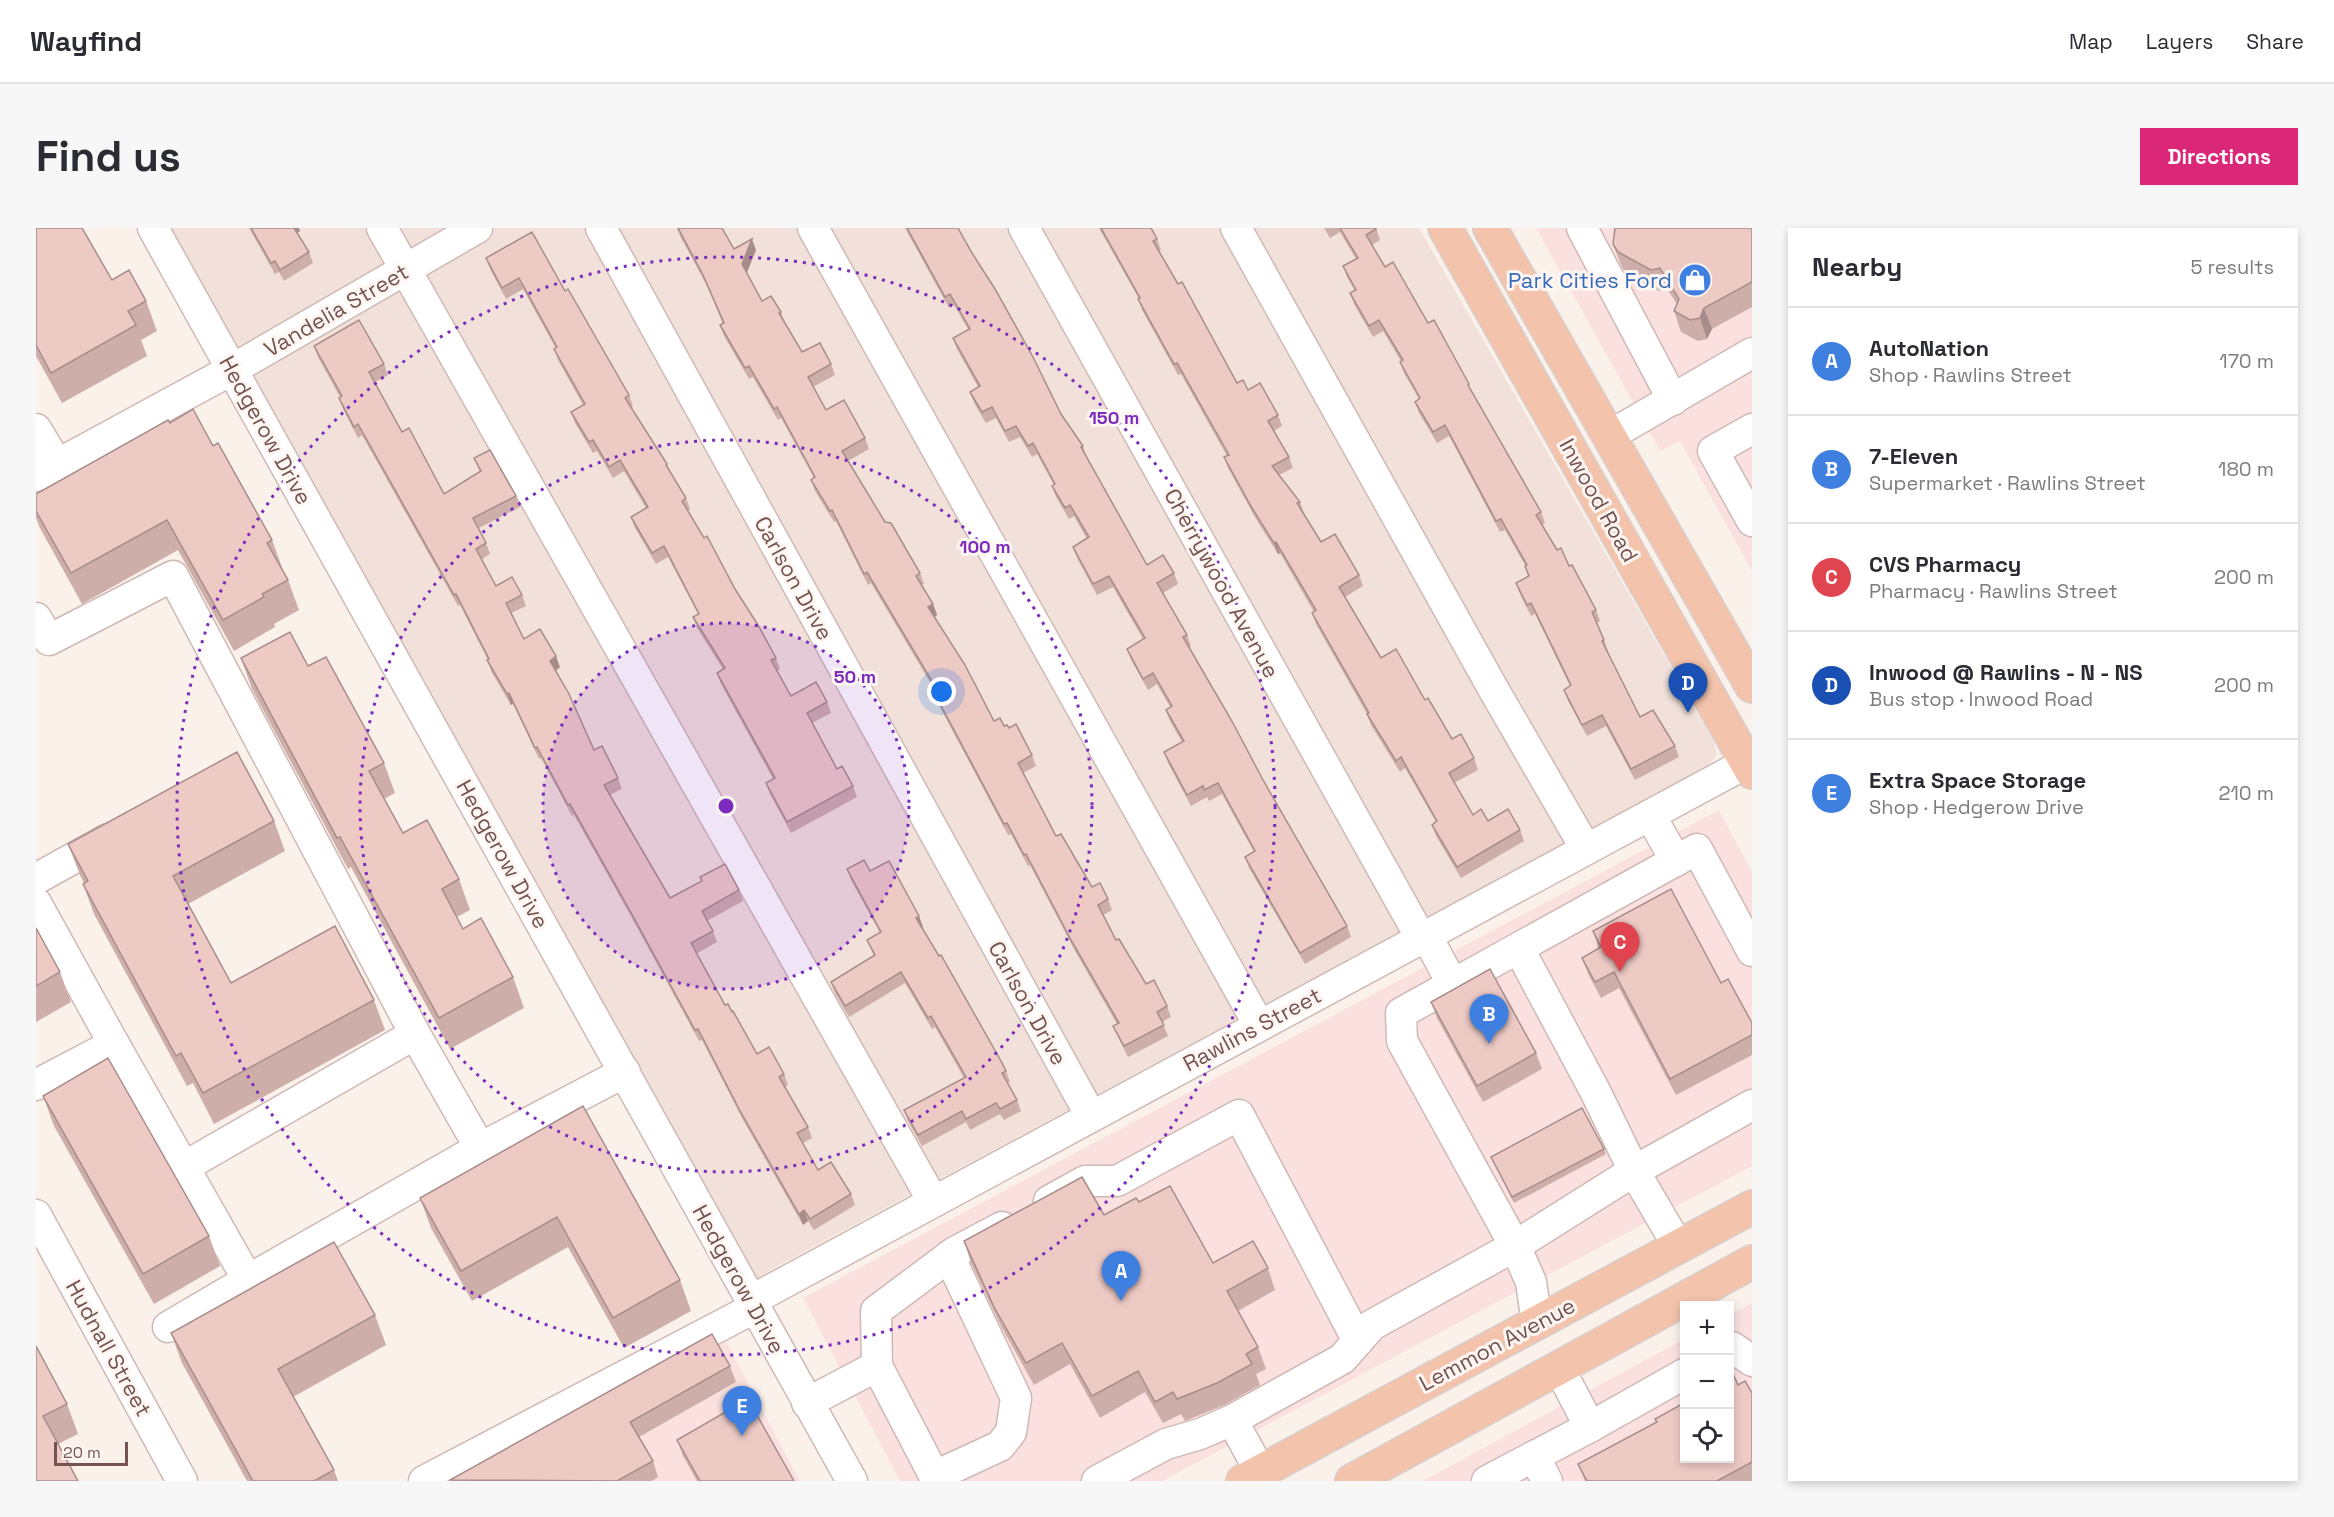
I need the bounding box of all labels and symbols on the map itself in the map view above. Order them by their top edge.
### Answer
street label: Vandelia Street [259,257,413,363]
shop icon: Park Cities Ford [1677,262,1713,298]
place label: Park Cities Ford [1508,266,1672,294]
street label: Hedgerow Drive [214,351,318,509]
text: 150 m [1089,406,1139,429]
street label: Inwood Road [1554,433,1644,567]
street label: Cherrywood Avenue [1158,483,1286,683]
street label: Carlson Drive [748,511,840,645]
text: 100 m [959,535,1011,558]
pin: D [1668,664,1708,713]
text: 50 m [834,665,876,688]
your location [927,677,956,706]
street label: Hedgerow Drive [451,775,555,933]
centre of rings [716,796,736,816]
pin: C [1600,922,1640,972]
street label: Carlson Drive [982,936,1074,1070]
street label: Rawlins Street [1178,981,1326,1077]
pin: B [1470,994,1508,1044]
street label: Hedgerow Drive [687,1200,791,1358]
pin: A [1102,1252,1140,1301]
street label: Hudnall Street [60,1275,158,1421]
street label: Lemmon Avenue [1414,1291,1580,1397]
pin: E [722,1386,762,1436]
scale bar [54,1439,128,1466]

